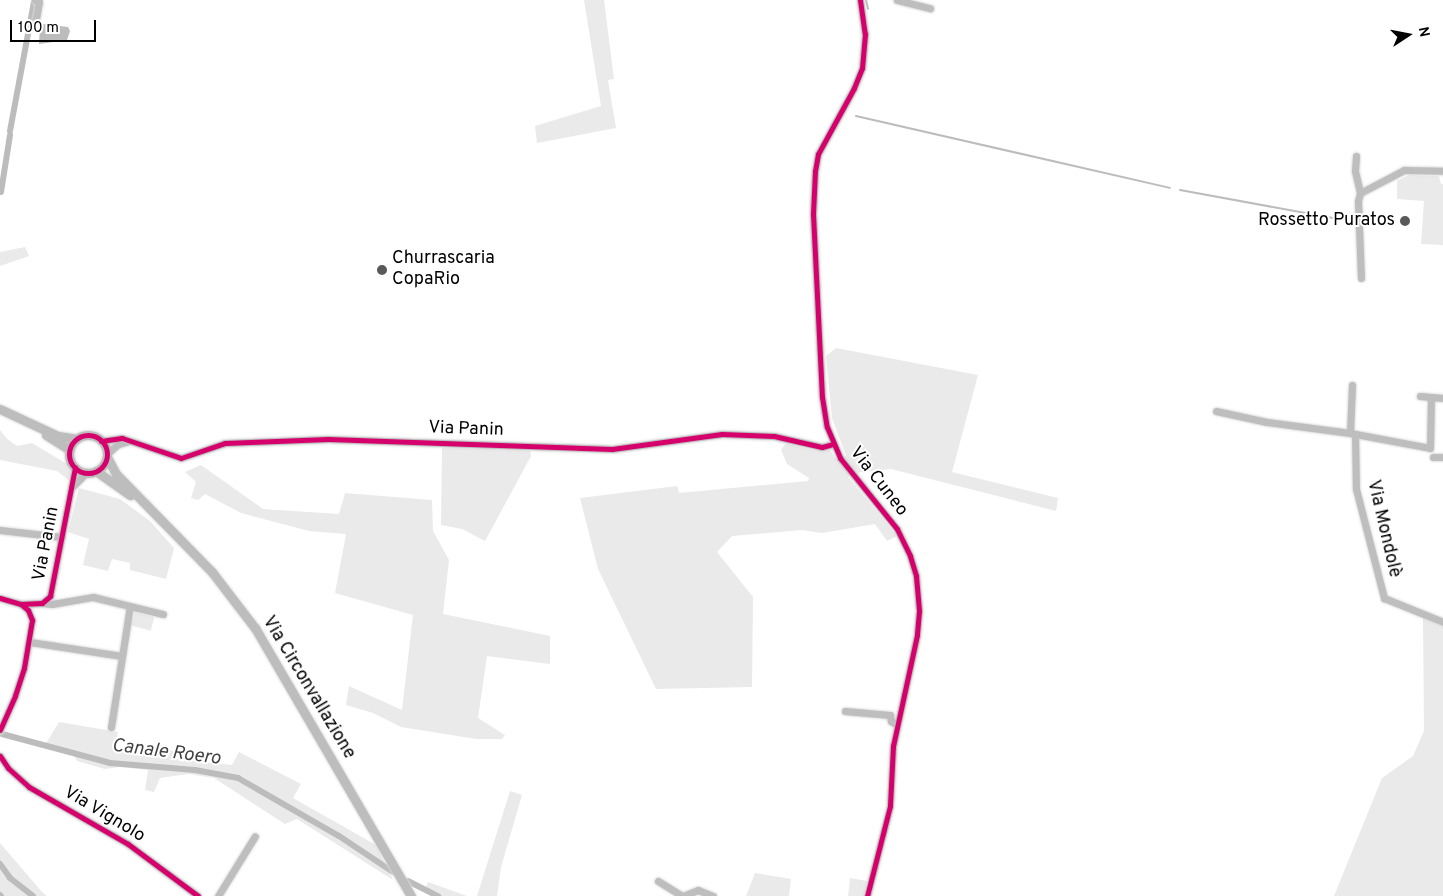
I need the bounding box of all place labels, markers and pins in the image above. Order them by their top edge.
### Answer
place label: Rossetto Puratos [1258,210,1395,232]
marker: Rossetto Puratos [1399,215,1411,227]
place label: Churrascaria CopaRio [392,249,495,292]
marker: Churrascaria CopaRio [376,264,388,276]

